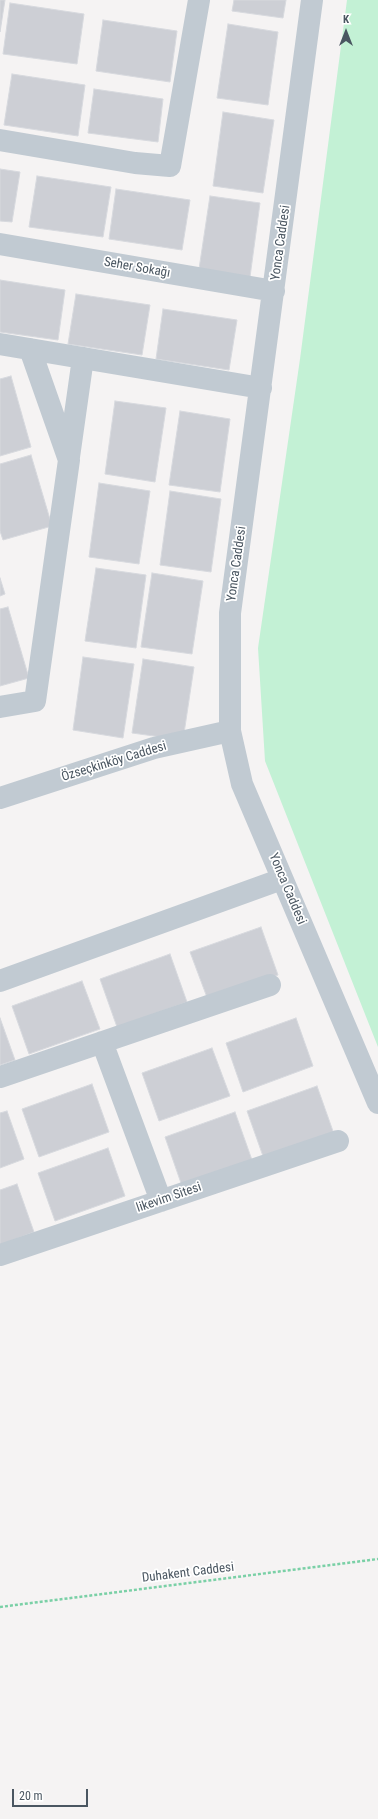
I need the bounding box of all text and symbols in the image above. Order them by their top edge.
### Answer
north arrow [326,12,366,52]
text: K [343,13,349,26]
street label: Yonca Caddesi [268,204,294,282]
street label: Seher Sokağı [103,255,171,281]
street label: Yonca Caddesi [224,525,250,603]
street label: Özseçkinköy Caddesi [60,739,168,785]
street label: Yonca Caddesi [265,851,309,927]
street label: likevim Sitesi [135,1180,203,1216]
street label: Duhakent Caddesi [141,1560,235,1586]
scale bar [14,1781,90,1807]
text: 20 m [19,1789,43,1803]

